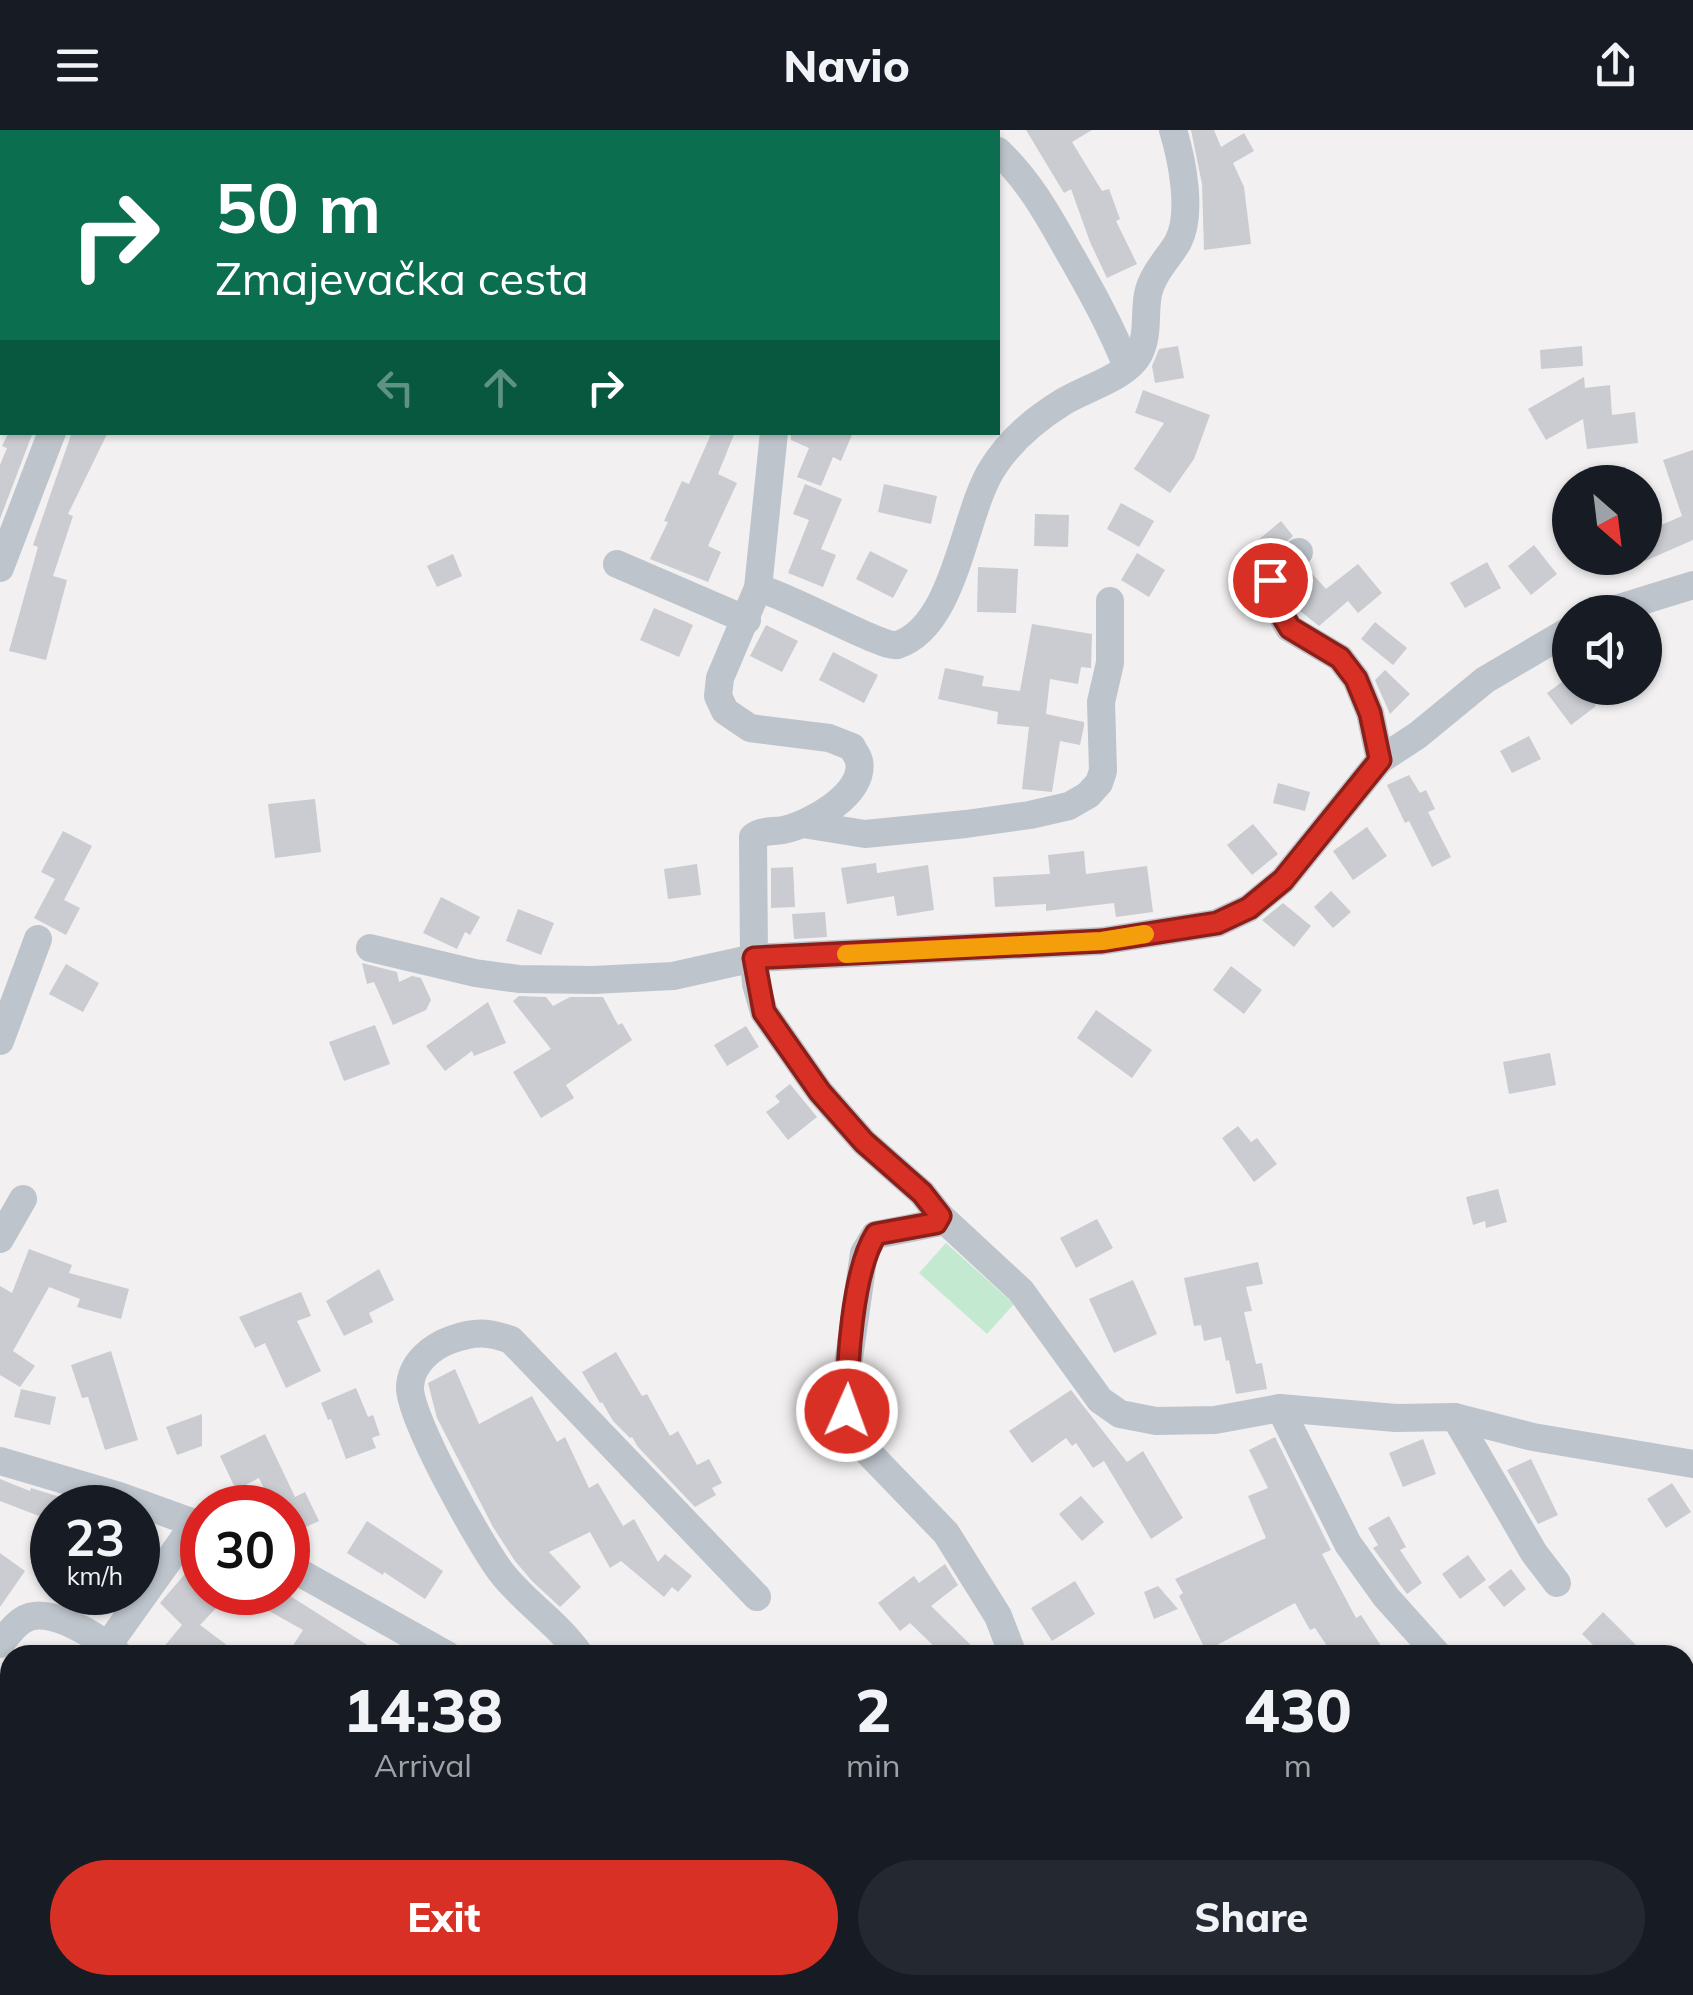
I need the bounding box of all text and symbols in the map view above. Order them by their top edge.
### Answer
text: Navio [783,37,910,93]
icon: menu [50,38,105,93]
icon: share [1588,38,1643,93]
text: 50 m [215,163,381,251]
icon: right [50,170,180,300]
text: Zmajevačka cesta [215,250,589,306]
icon: left [368,360,423,415]
icon: ahead [473,360,528,415]
icon: right [578,360,633,415]
north arrow [1552,465,1662,575]
map controls [1552,465,1662,705]
pin [1228,538,1313,623]
icon: arrive [1243,553,1298,608]
button: sound [1552,595,1662,705]
position arrow [795,1359,899,1463]
speed limit sign: 30 [180,1485,310,1615]
text: 23 [65,1506,125,1569]
text: km/h [67,1560,123,1591]
text: 14:38 [343,1672,503,1747]
text: 2 [855,1672,891,1747]
text: 430 [1244,1672,1352,1747]
text: Arrival [374,1745,472,1785]
text: min [846,1745,901,1785]
text: m [1284,1745,1312,1785]
button: Exit [50,1860,838,1975]
button: Share [858,1860,1645,1975]

